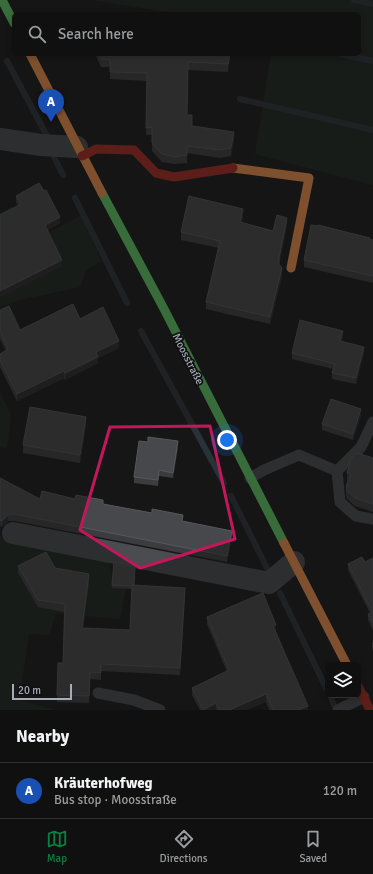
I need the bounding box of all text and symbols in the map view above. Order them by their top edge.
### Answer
search box [12,12,361,56]
icon: search [26,23,48,45]
text: Search here [58,25,134,43]
pin: A [38,89,64,122]
street label: Moosstraße [170,331,206,387]
your location [217,430,237,450]
map controls [325,662,361,698]
button: layers [325,662,361,698]
scale bar [12,682,72,701]
text: 20 m [18,684,41,697]
text: Nearby [16,726,69,747]
text: Kräuterhofweg [54,774,153,792]
text: A [25,783,33,799]
text: 120 m [323,783,357,799]
text: Bus stop · Moosstraße [54,792,177,808]
tab: Map [46,828,68,865]
tab: Directions [160,828,208,865]
tab: Saved [299,828,327,865]

